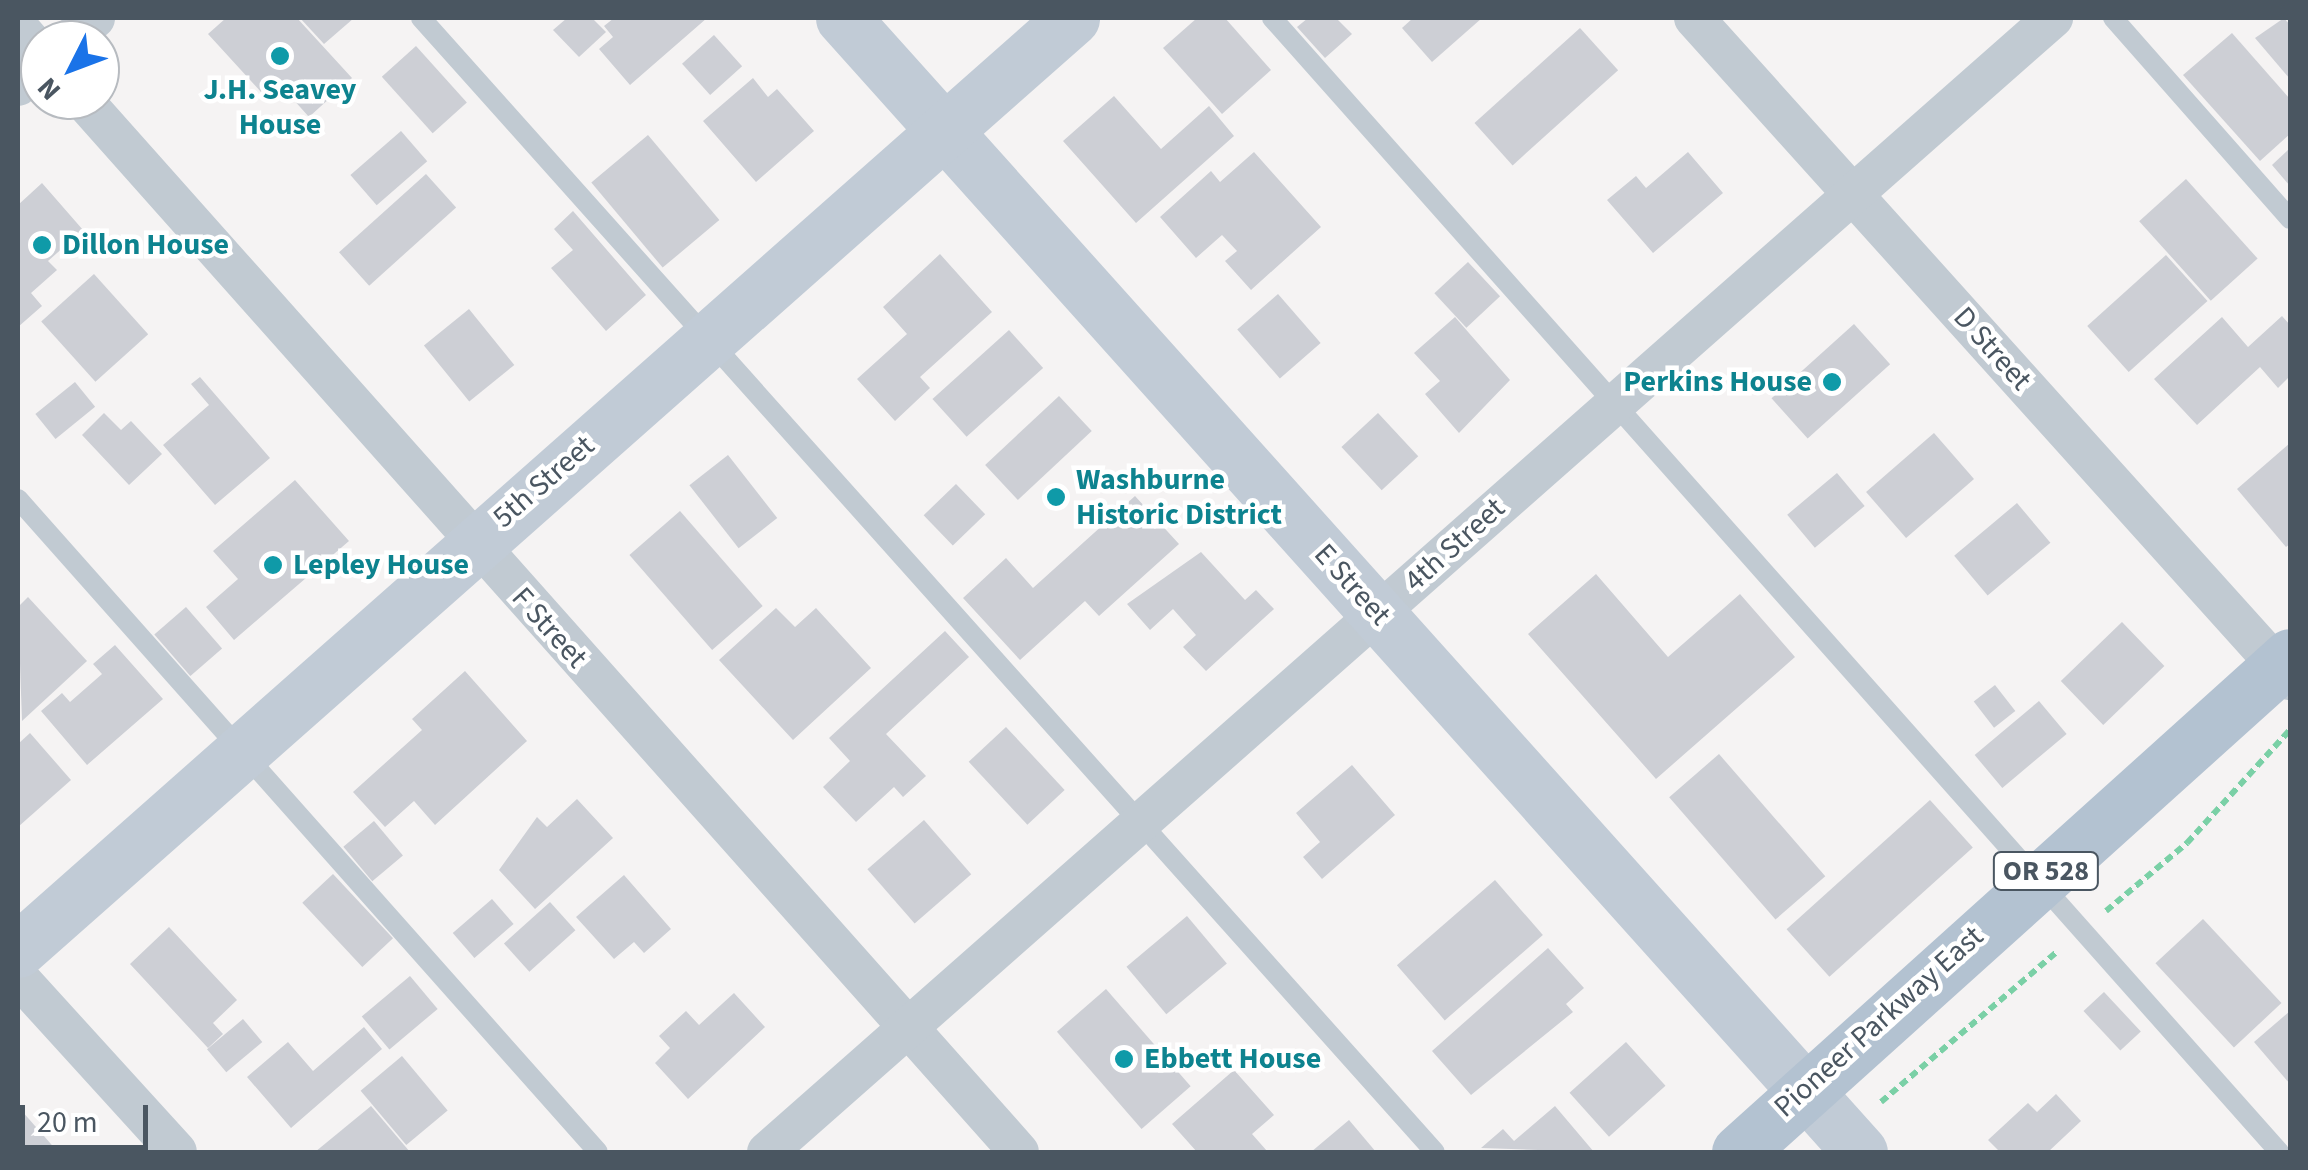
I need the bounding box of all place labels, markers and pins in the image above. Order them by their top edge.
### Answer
marker: J.H. Seavey House [269,45,291,67]
place label: J.H. Seavey House [204,72,356,142]
place label: Dillon House [62,227,229,263]
marker: Dillon House [31,234,53,256]
place label: Perkins House [1623,364,1812,400]
marker: Perkins House [1821,371,1843,393]
place label: Washburne Historic District [1076,462,1282,532]
marker: Washburne Historic District [1045,486,1067,508]
place label: Lepley House [293,547,469,583]
marker: Lepley House [262,554,284,576]
place label: Ebbett House [1144,1041,1321,1077]
marker: Ebbett House [1113,1048,1135,1070]

